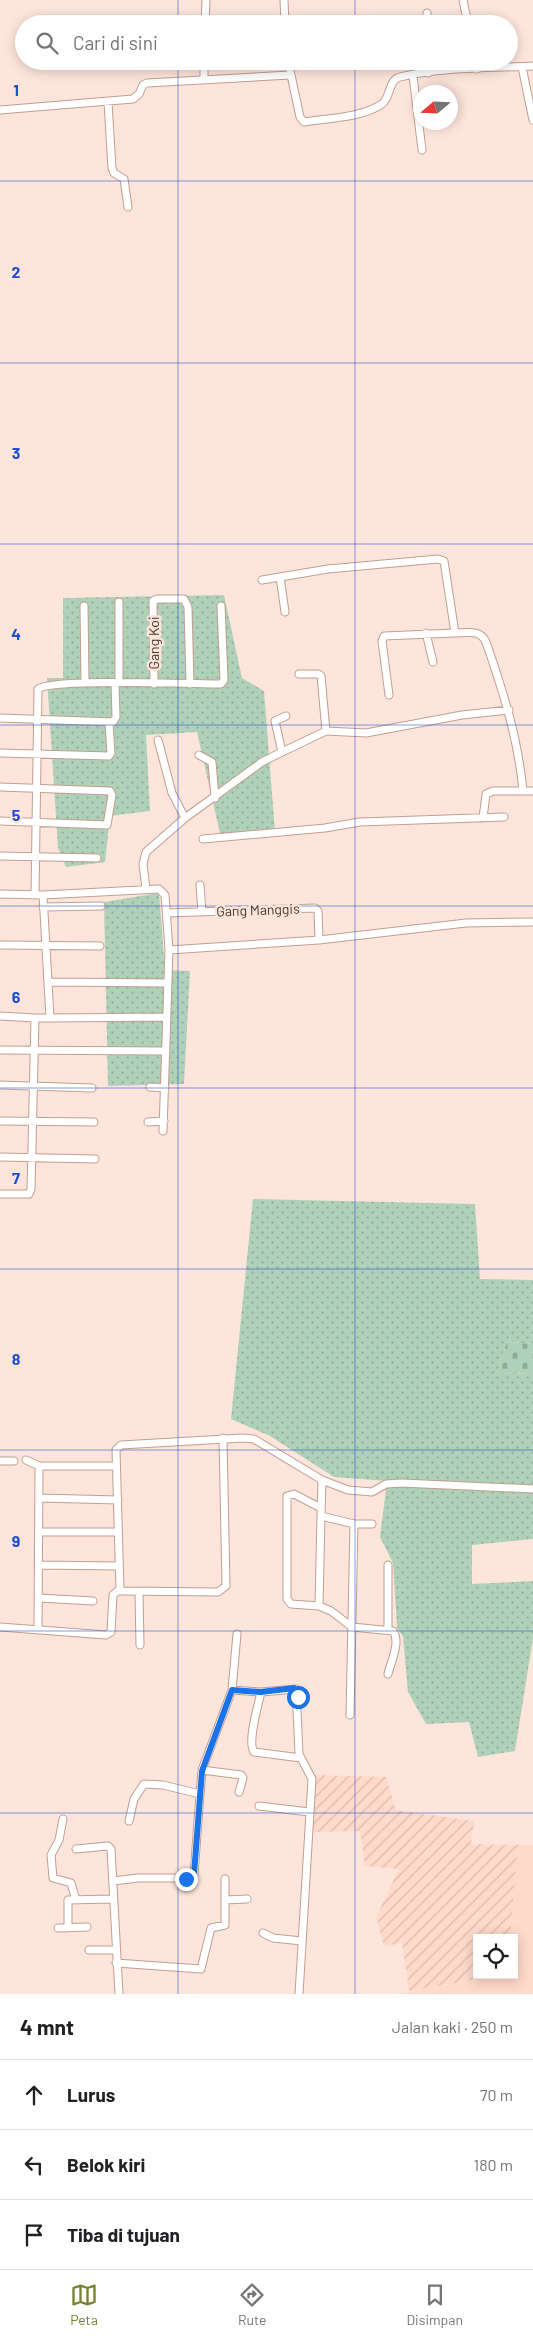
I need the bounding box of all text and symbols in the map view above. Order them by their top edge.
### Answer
search box [15,15,518,70]
icon: search [33,29,61,57]
text: Cari di sini [73,31,158,54]
text: 1 [13,80,19,99]
north arrow [413,85,458,130]
text: 2 [12,262,21,281]
text: 3 [12,443,20,462]
street label: Gang Koi [145,616,162,670]
text: 4 [11,624,21,643]
text: 5 [12,805,21,824]
street label: Gang Manggis [216,900,300,919]
text: 6 [12,987,21,1006]
text: 7 [12,1168,20,1187]
text: 8 [12,1349,21,1368]
text: 9 [12,1531,20,1550]
route start [287,1686,310,1709]
route end [175,1868,198,1891]
map controls [473,1934,518,1979]
button: locate [473,1934,518,1979]
text: 4 mnt [20,2014,74,2039]
text: Jalan kaki · 250 m [392,2017,513,2036]
icon: ahead [20,2081,48,2109]
text: Lurus [67,2083,115,2106]
text: 70 m [480,2085,513,2104]
icon: left [20,2151,48,2179]
text: Belok kiri [67,2153,145,2176]
text: 180 m [474,2155,513,2174]
icon: arrive [20,2221,48,2249]
text: Tiba di tujuan [67,2223,180,2246]
tab: Peta [70,2281,98,2328]
tab: Rute [238,2281,266,2328]
tab: Disimpan [406,2281,463,2328]

